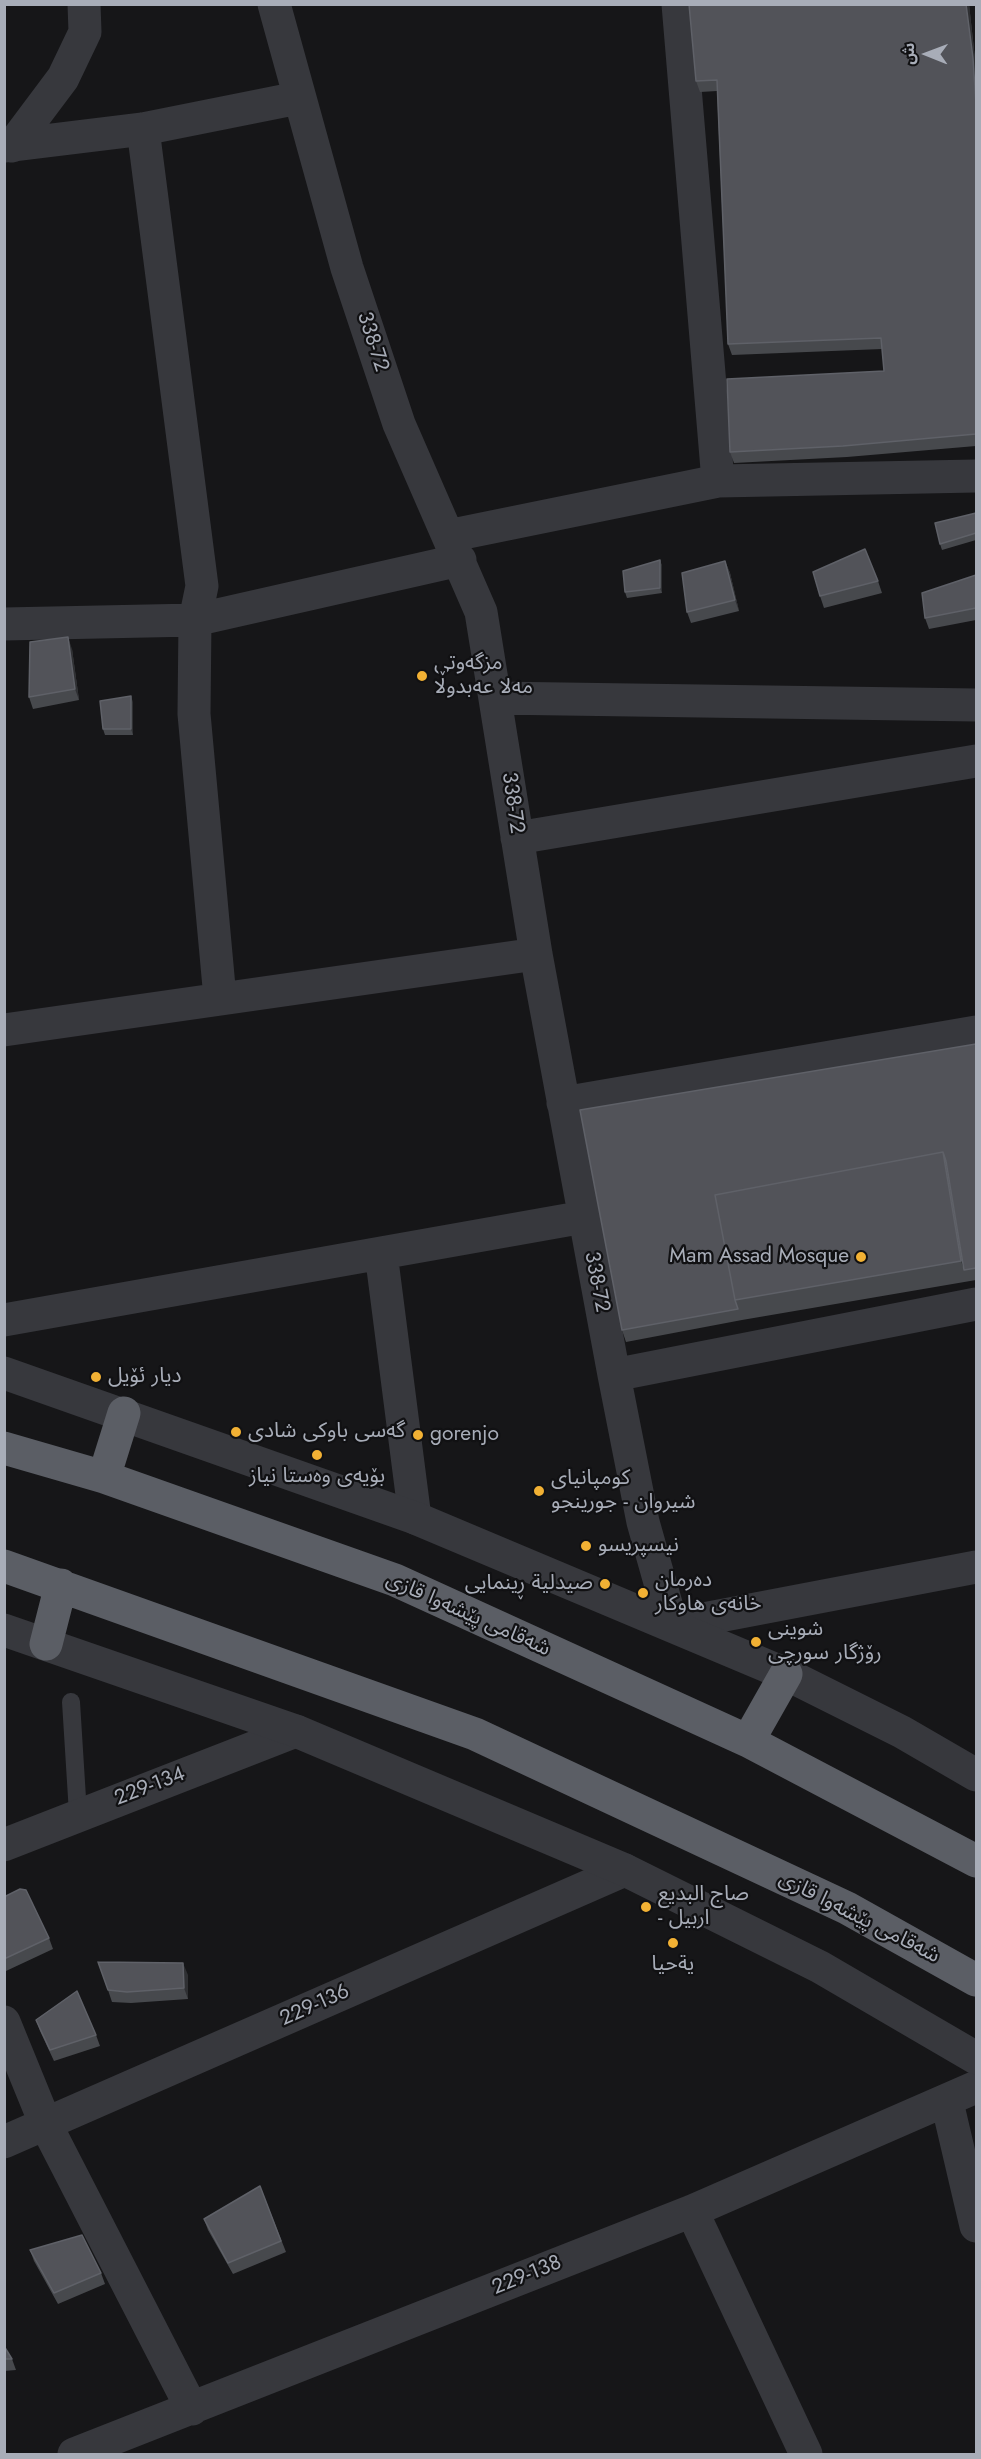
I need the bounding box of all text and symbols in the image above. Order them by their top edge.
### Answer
north arrow [897,24,957,84]
text: ش [897,43,920,65]
street label: 338-72 [350,309,394,375]
place label: مزگەوتی مەلا عەبدوڵا [434,651,533,701]
marker: مزگەوتی مەلا عەبدوڵا [415,669,429,683]
street label: 338-72 [495,771,529,835]
place label: Mam Assad Mosque [669,1244,849,1270]
street label: 338-72 [578,1249,614,1315]
marker: Mam Assad Mosque [854,1250,868,1264]
place label: دیار ئۆیل [108,1364,182,1390]
marker: دیار ئۆیل [89,1370,103,1384]
place label: گەسی باوکی شادی [248,1419,405,1445]
place label: gorenjo [430,1422,499,1448]
marker: گەسی باوکی شادی [229,1425,243,1439]
marker: gorenjo [411,1428,425,1442]
marker: بۆیەی وەستا نیاز [310,1448,324,1462]
place label: بۆیەی وەستا نیاز [249,1464,385,1490]
place label: كومپانیای شیروان - جورینجو [551,1466,696,1516]
marker: كومپانیای شیروان - جورینجو [532,1484,546,1498]
place label: نيسپريسو [598,1533,679,1559]
marker: نيسپريسو [579,1539,593,1553]
street label: شەقامی پێشەوا قازی [382,1567,554,1663]
place label: دەرمان خانەی هاوکار [655,1568,762,1618]
place label: صيدلية ڕینمایی [465,1571,593,1597]
marker: صيدلية ڕینمایی [598,1577,612,1591]
marker: دەرمان خانەی هاوکار [636,1586,650,1600]
place label: شوينی رۆژگار سورچی [768,1617,882,1667]
marker: شوينی رۆژگار سورچی [749,1635,763,1649]
street label: 229-134 [111,1762,189,1812]
street label: شەقامی پێشەوا قازی [774,1867,944,1969]
place label: صاج البديع - اربيل [658,1882,749,1932]
marker: صاج البديع - اربيل [639,1900,653,1914]
marker: يةحيا [666,1936,680,1950]
place label: يةحيا [652,1952,694,1978]
street label: 229-136 [276,1980,354,2032]
street label: 229-138 [489,2251,565,2301]

